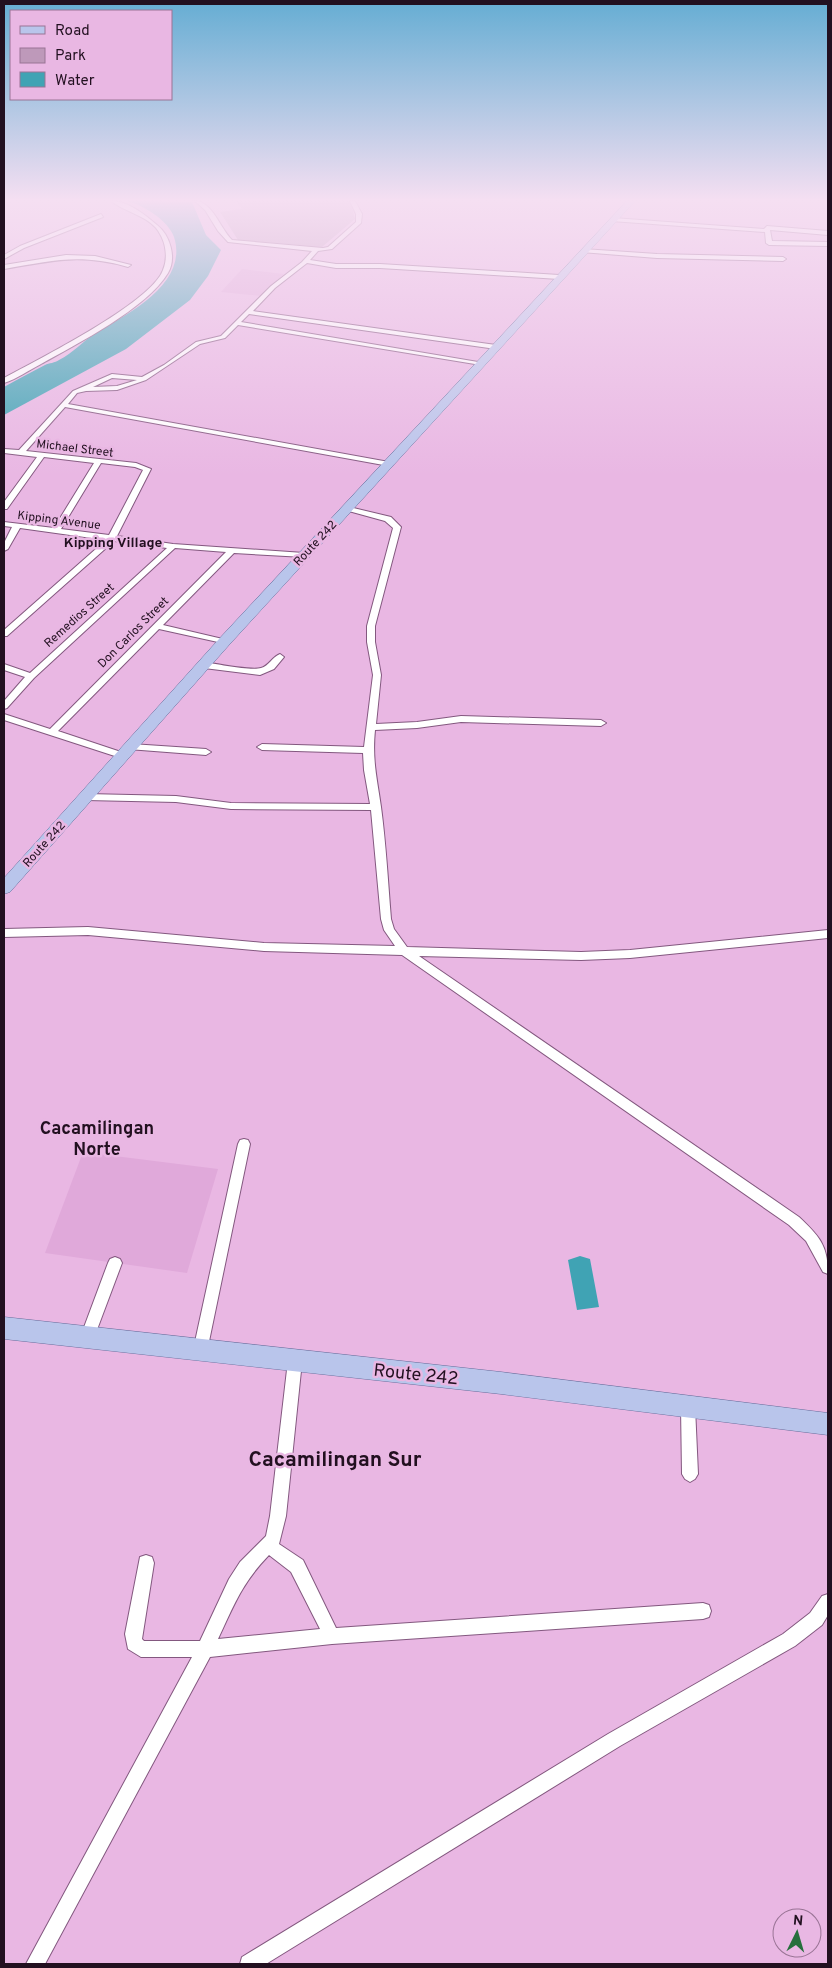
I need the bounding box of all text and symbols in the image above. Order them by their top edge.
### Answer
legend [10,10,172,100]
text: Road [55,22,90,41]
text: Park [55,47,86,66]
text: Water [55,72,95,91]
street label: Michael Street [35,436,114,462]
street label: Kipping Avenue [16,508,101,534]
street label: Route 242 [290,517,341,570]
district label: Kipping Village [64,535,162,552]
street label: Remedios Street [41,580,118,652]
street label: Don Carlos Street [95,594,173,672]
street label: Route 242 [20,818,70,871]
district label: Cacamilingan Norte [40,1118,154,1162]
street label: Route 242 [372,1360,459,1391]
district label: Cacamilingan Sur [249,1447,422,1474]
north arrow [772,1908,822,1958]
text: N [792,1913,804,1930]

